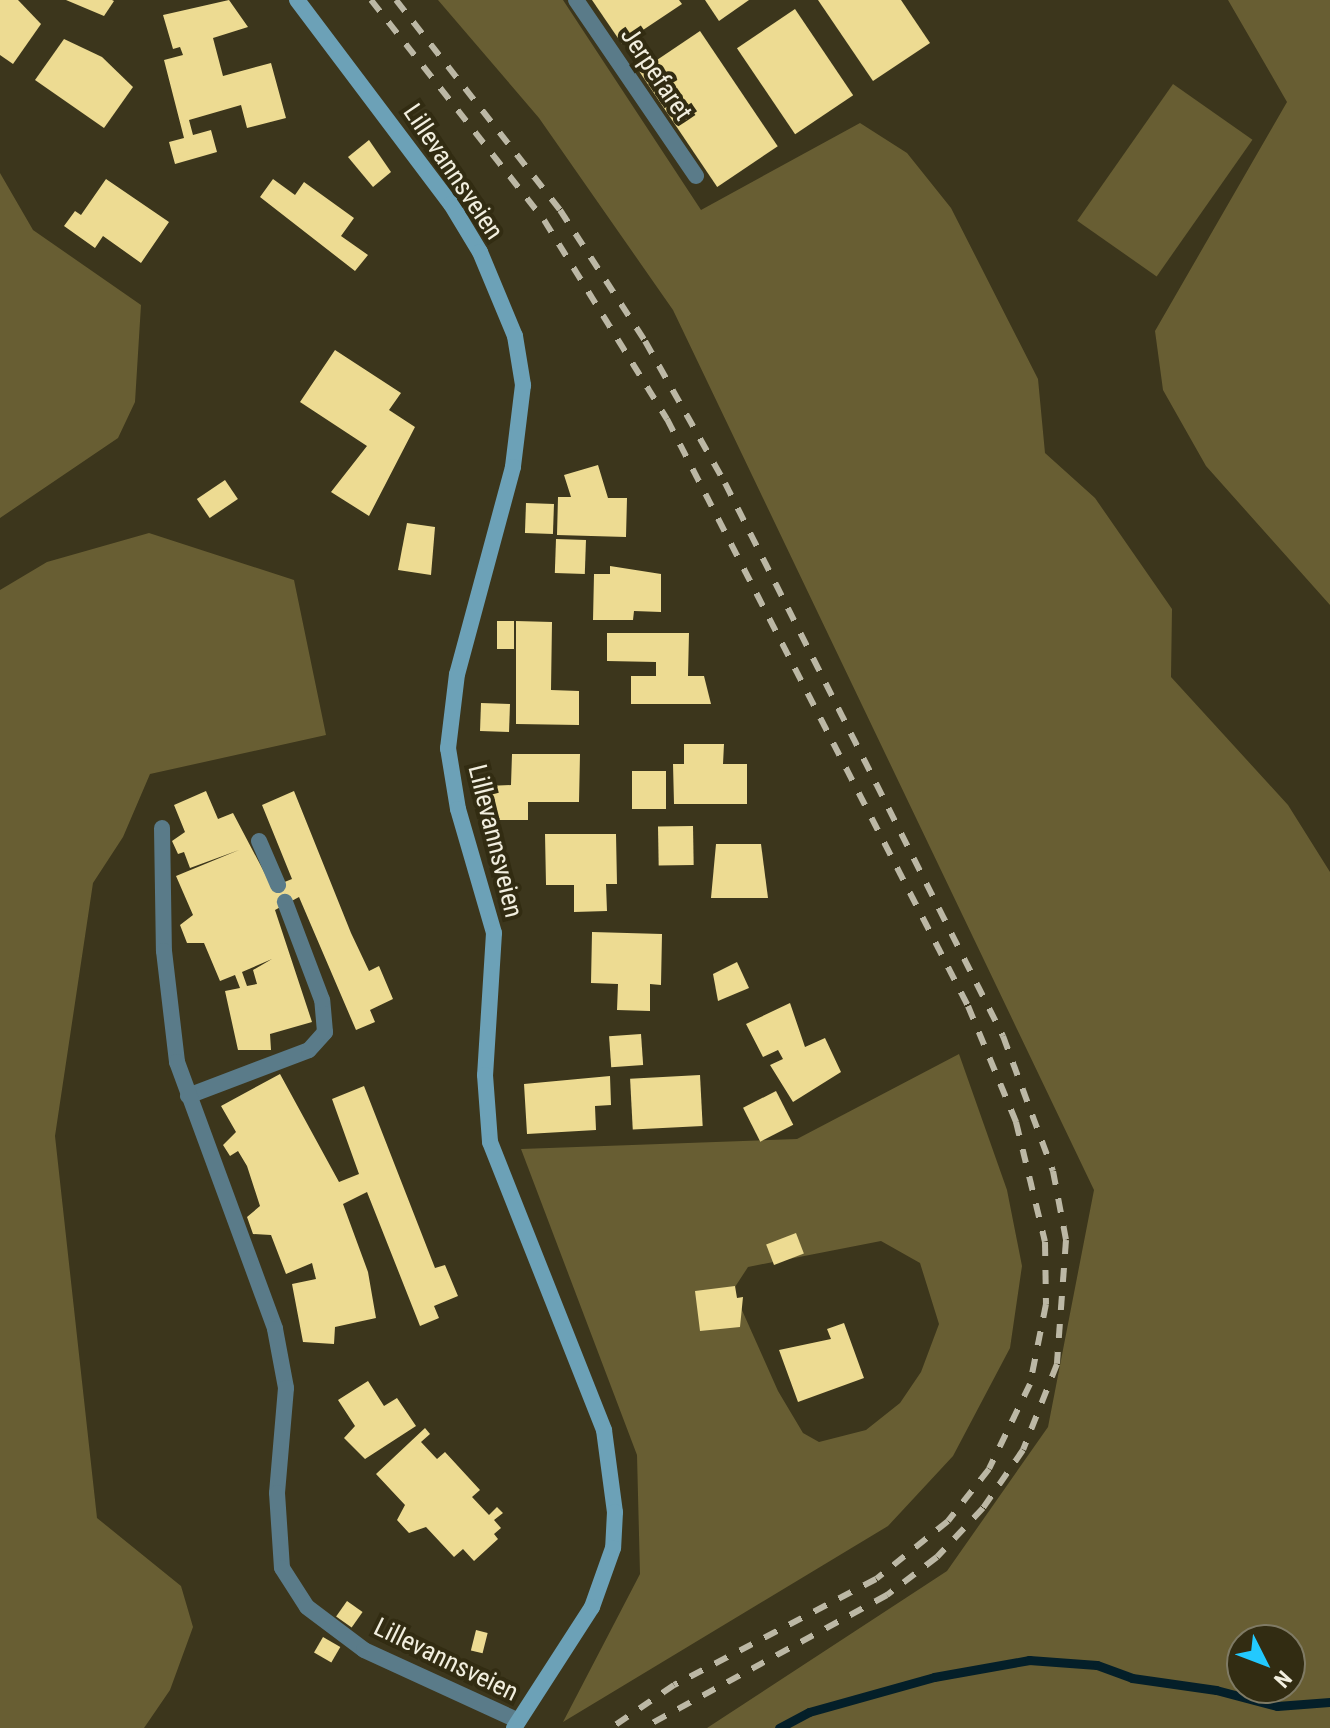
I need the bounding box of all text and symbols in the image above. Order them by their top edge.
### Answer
street label: Jerpefaret [613,21,699,127]
street label: Lillevannsveien [396,98,510,246]
street label: Lillevannsveien [461,761,529,921]
street label: Lillevannsveien [369,1612,523,1708]
north arrow [1226,1624,1306,1704]
text: N [1269,1666,1297,1692]

